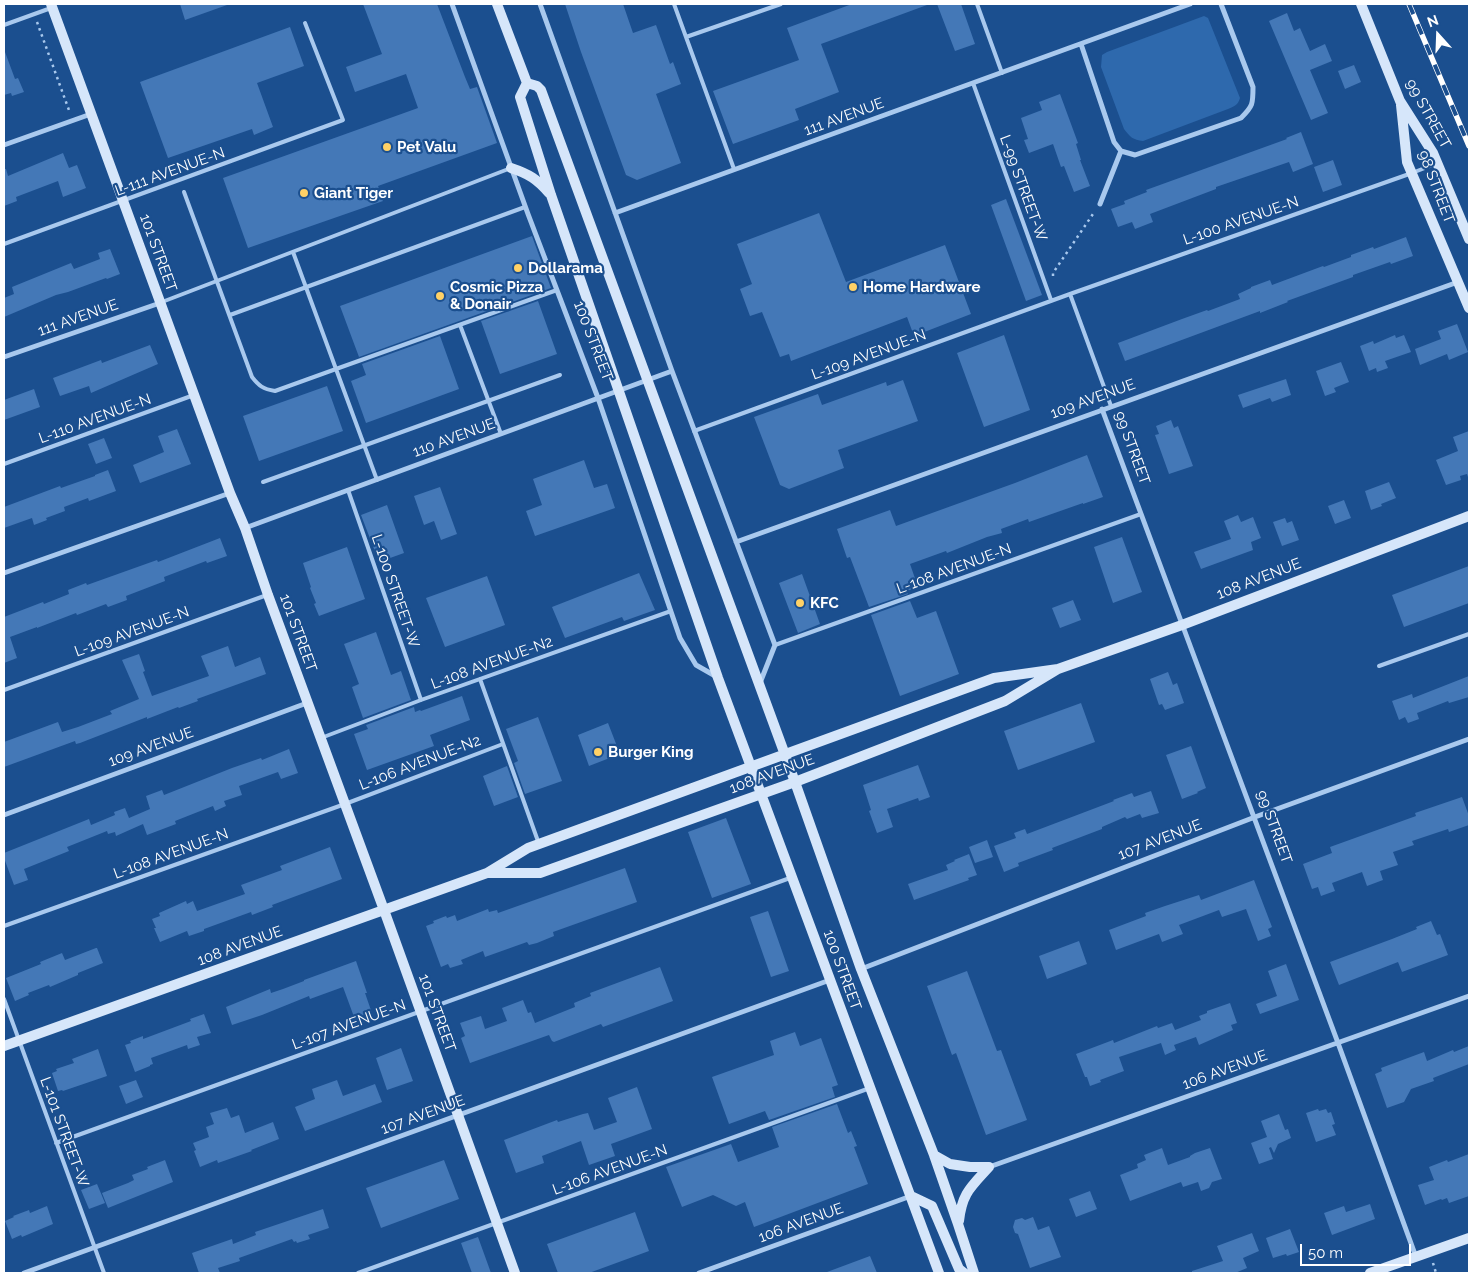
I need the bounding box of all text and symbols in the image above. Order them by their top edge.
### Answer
north arrow [1413,10,1463,60]
text: N [1425,12,1441,30]
street label: 99 STREET [1401,76,1455,152]
street label: 111 AVENUE [802,94,886,140]
street label: L-99 STREET-W [995,133,1051,243]
place label: Pet Valu [397,138,456,156]
marker: Pet Valu [381,141,393,153]
street label: L-111 AVENUE-N [113,144,227,200]
street label: 98 STREET [1414,148,1458,226]
place label: Giant Tiger [314,184,393,202]
marker: Giant Tiger [298,187,310,199]
street label: L-100 AVENUE-N [1181,193,1301,249]
street label: 101 STREET [136,212,180,294]
place label: Dollarama [528,259,603,277]
marker: Dollarama [512,262,524,274]
place label: Cosmic Pizza & Donair [450,278,543,313]
place label: Home Hardware [863,278,980,296]
marker: Home Hardware [847,281,859,293]
marker: Cosmic Pizza & Donair [434,290,446,302]
street label: 111 AVENUE [35,296,121,340]
street label: 100 STREET [570,299,616,383]
street label: L-109 AVENUE-N [809,326,929,384]
street label: 109 AVENUE [1048,375,1138,423]
street label: L-110 AVENUE-N [36,390,154,448]
street label: 99 STREET [1110,409,1154,487]
street label: 110 AVENUE [410,415,498,461]
street label: L-100 STREET-W [367,532,423,650]
street label: L-108 AVENUE-N [894,540,1014,598]
street label: 108 AVENUE [1214,555,1304,603]
street label: 101 STREET [276,592,320,674]
place label: KFC [810,594,839,612]
marker: KFC [794,597,806,609]
street label: L-109 AVENUE-N [72,603,192,661]
street label: L-108 AVENUE-N2 [429,633,555,693]
street label: 109 AVENUE [106,723,196,771]
street label: L-106 AVENUE-N2 [357,732,483,794]
place label: Burger King [608,743,693,761]
marker: Burger King [592,746,604,758]
street label: 108 AVENUE [727,750,817,798]
street label: 99 STREET [1252,788,1296,866]
street label: 107 AVENUE [1116,816,1204,864]
street label: L-108 AVENUE-N [111,825,231,883]
street label: 108 AVENUE [195,922,285,970]
street label: 100 STREET [819,927,865,1013]
street label: 101 STREET [415,972,459,1054]
street label: L-107 AVENUE-N [290,996,408,1054]
street label: 106 AVENUE [1180,1046,1270,1094]
street label: L-101 STREET-W [36,1075,92,1189]
street label: 107 AVENUE [379,1092,467,1138]
street label: L-106 AVENUE-N [550,1141,670,1199]
street label: 106 AVENUE [756,1199,846,1247]
scale bar [1303,1234,1414,1266]
text: 50 m [1308,1244,1343,1262]

